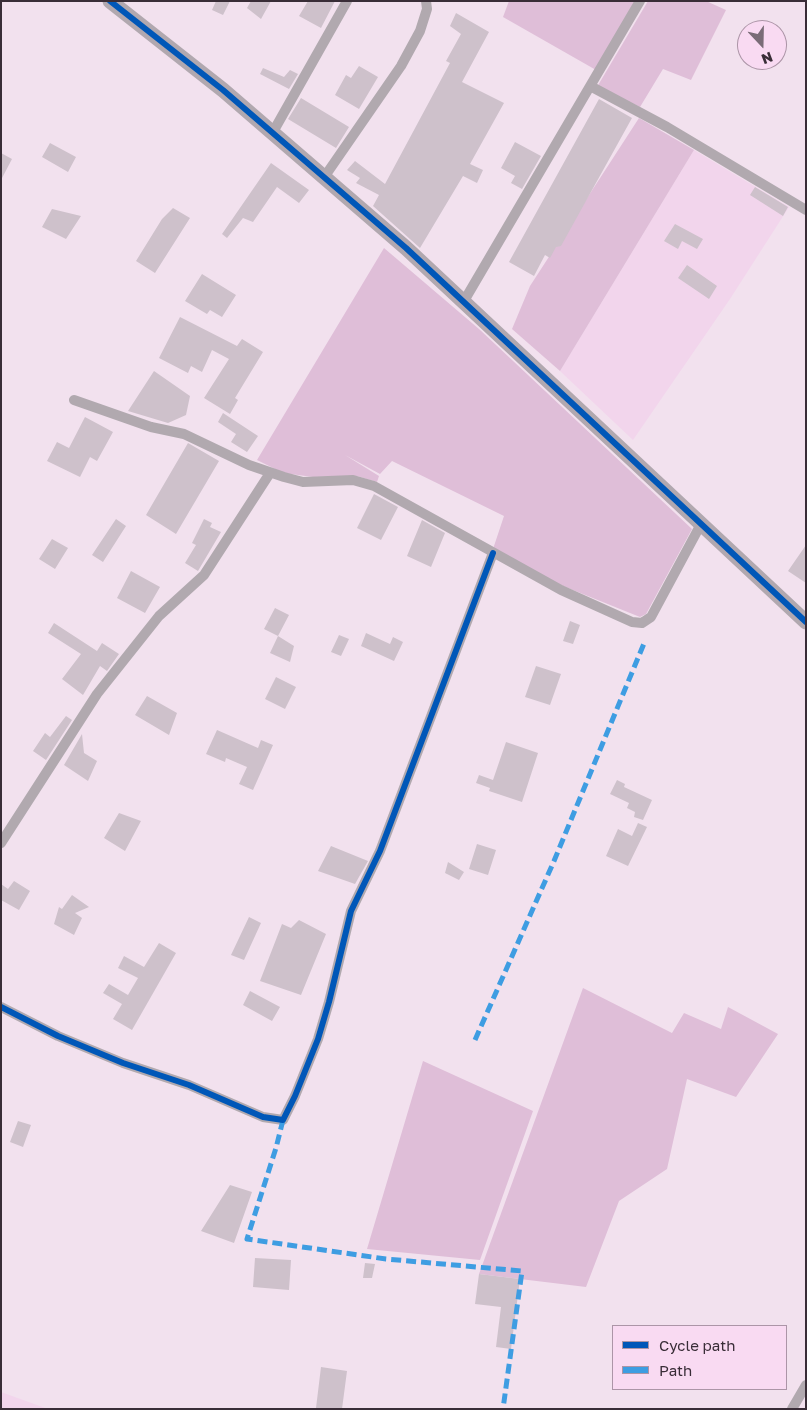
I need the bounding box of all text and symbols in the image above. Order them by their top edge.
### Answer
north arrow [737,20,787,70]
text: N [759,49,775,68]
legend [612,1325,787,1390]
text: Cycle path [659,1336,735,1354]
text: Path [659,1361,692,1379]

